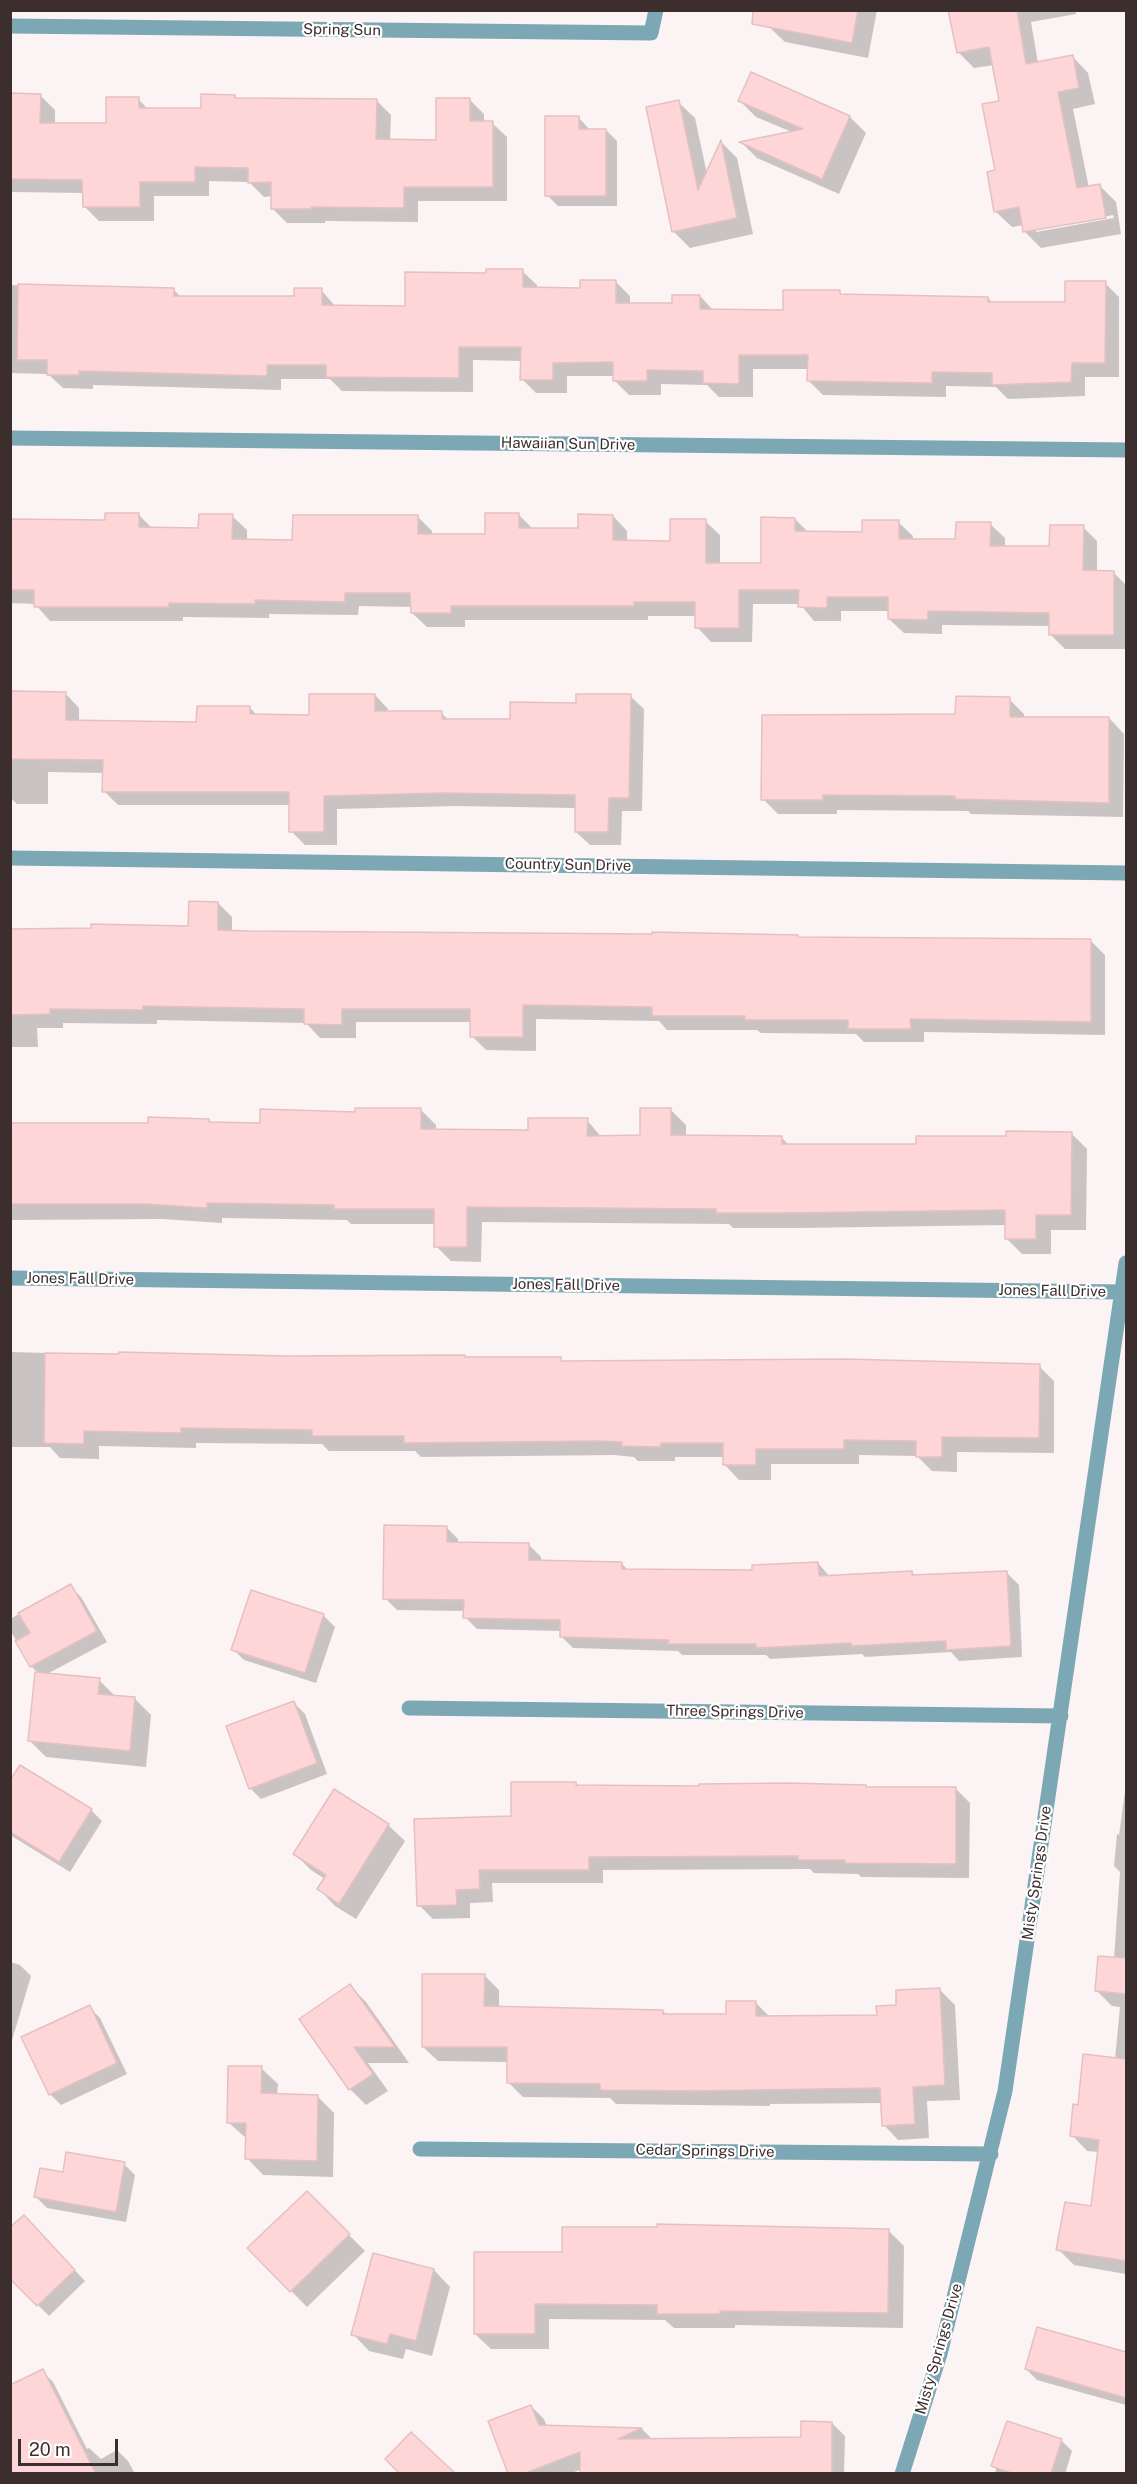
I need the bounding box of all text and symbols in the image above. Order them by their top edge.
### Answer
street label: Spring Sun [303,20,381,40]
street label: Hawaiian Sun Drive [501,434,635,454]
street label: Country Sun Drive [505,855,631,875]
street label: Jones Fall Drive [26,1269,134,1289]
street label: Jones Fall Drive [512,1275,620,1295]
street label: Jones Fall Drive [998,1281,1106,1301]
street label: Three Springs Drive [666,1702,804,1722]
street label: Misty Springs Drive [1019,1805,1055,1941]
street label: Cedar Springs Drive [635,2141,775,2161]
street label: Misty Springs Drive [912,2281,966,2417]
scale bar [21,2427,122,2465]
text: 20 m [29,2439,71,2460]

